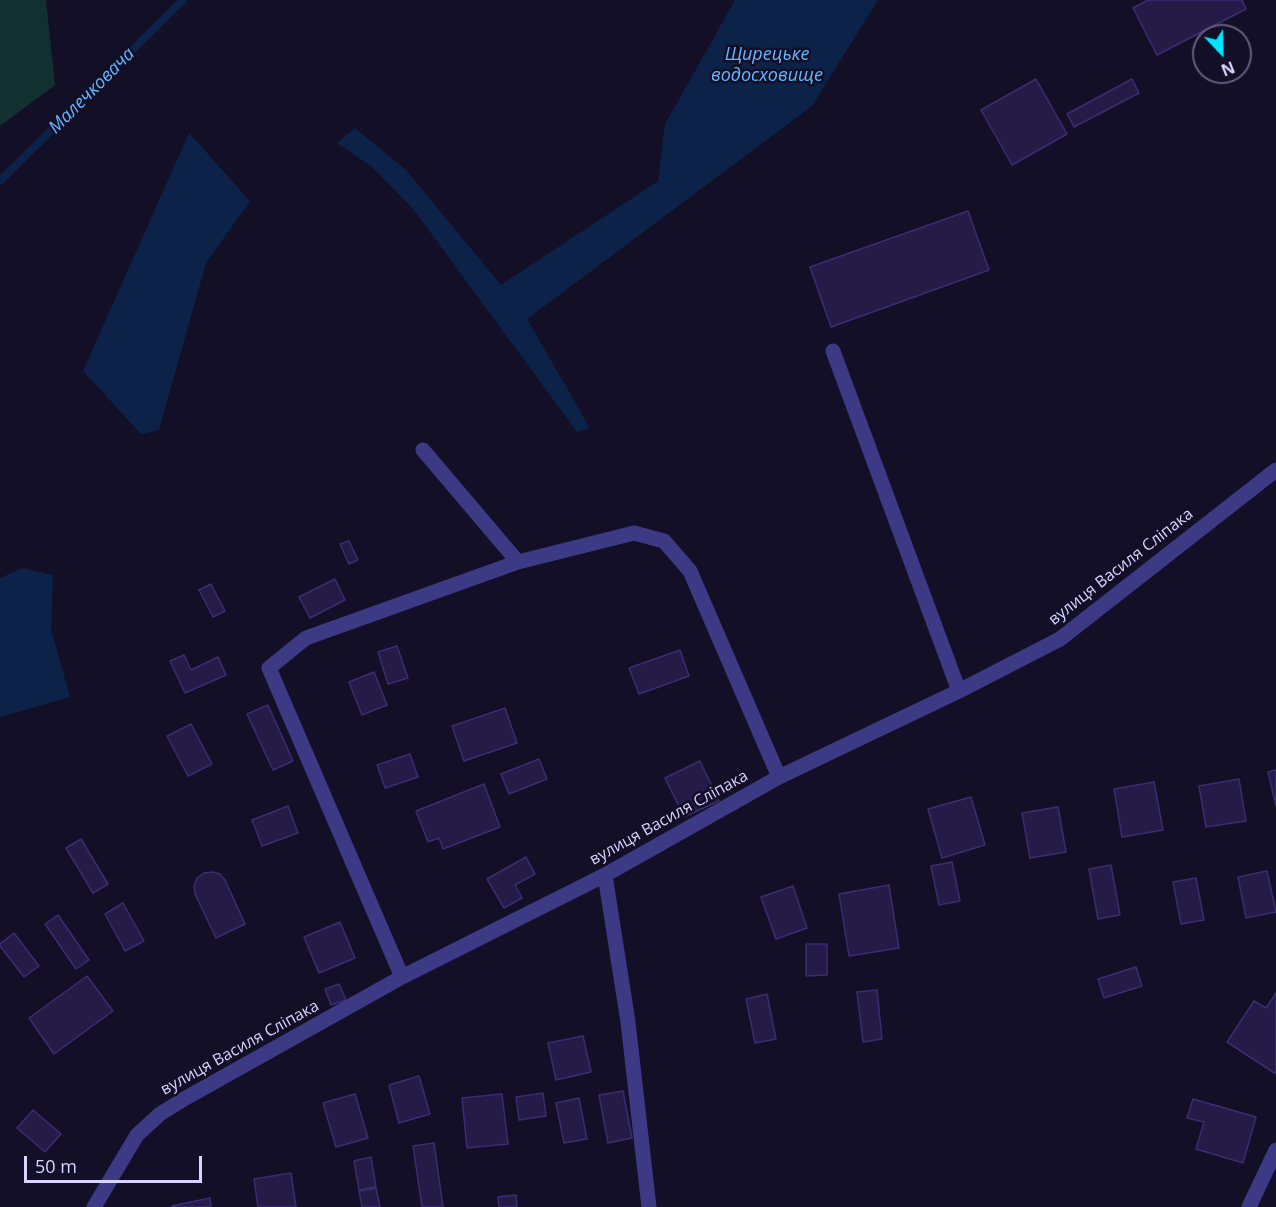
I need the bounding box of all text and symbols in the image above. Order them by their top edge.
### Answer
north arrow [1192,24,1252,84]
water label: Малечковача [45,44,139,138]
water label: Щирецьке водосховище [711,44,823,86]
text: N [1218,56,1238,81]
street label: вулиця Василя Сліпака [1045,505,1197,629]
street label: вулиця Василя Сліпака [586,766,752,870]
street label: вулиця Василя Сліпака [157,996,323,1100]
scale bar [27,1144,206,1182]
text: 50 m [35,1154,77,1178]

